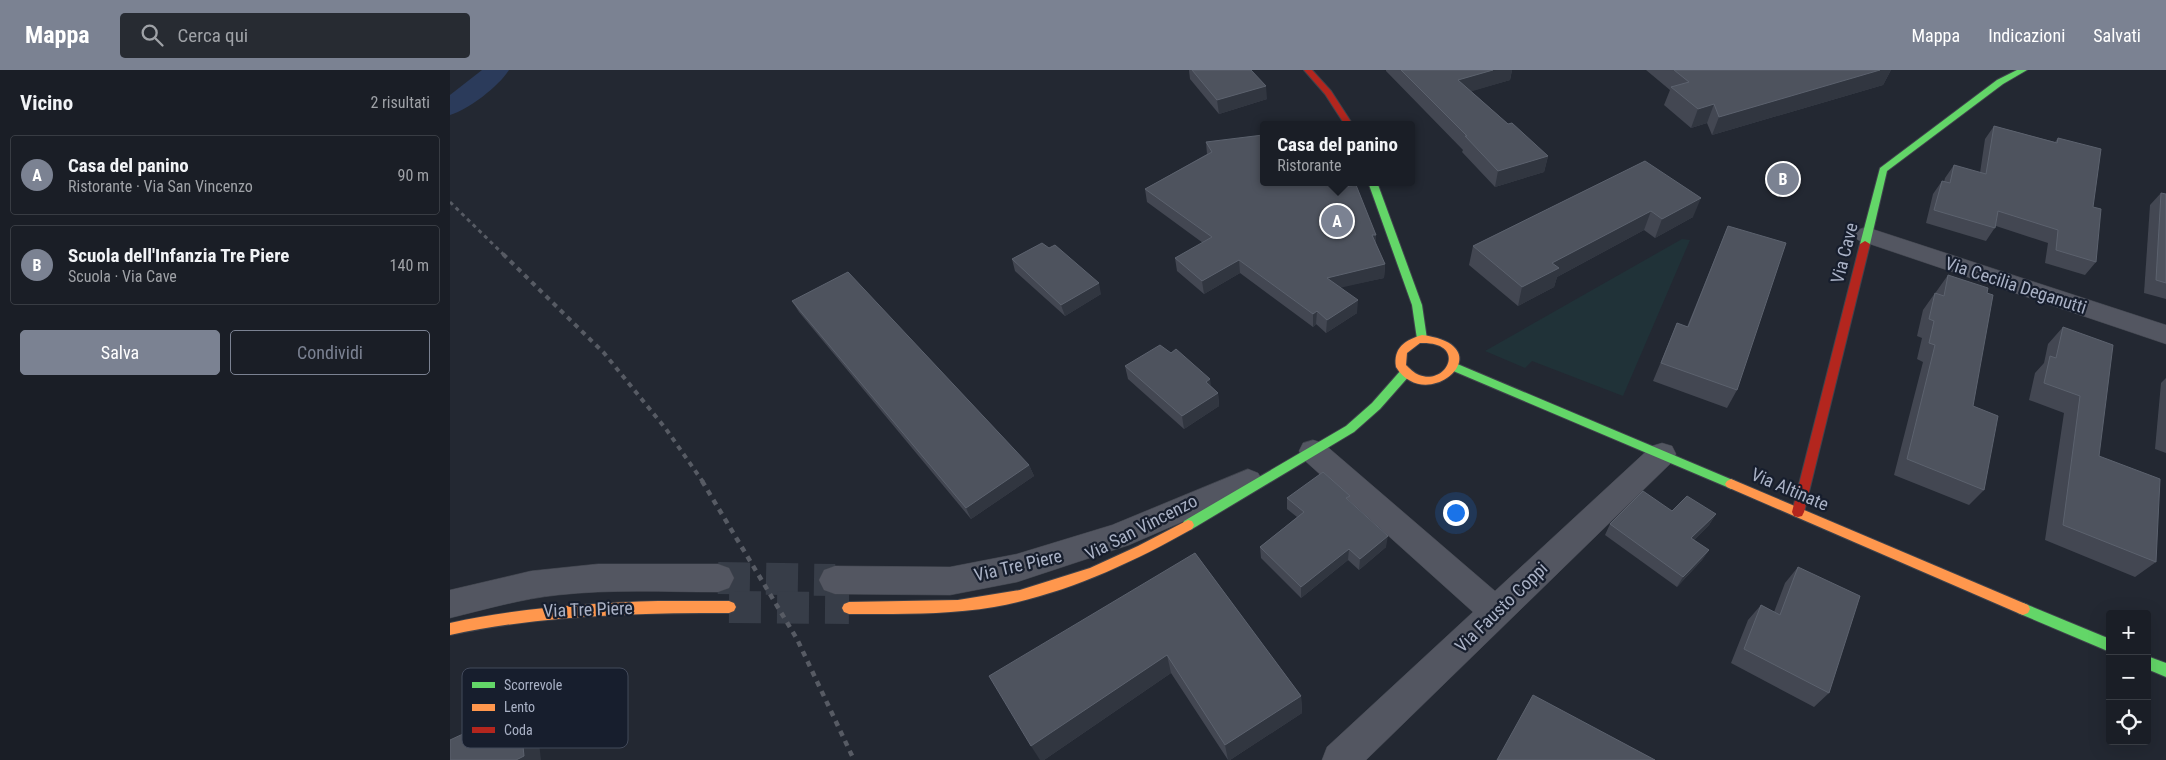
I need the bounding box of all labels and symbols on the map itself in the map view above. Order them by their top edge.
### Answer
pin: B [1767,160,1799,198]
pin: A [1321,202,1353,240]
street label: Via Cave [1826,221,1862,285]
street label: Via Cecilia Deganutti [1943,252,2089,318]
street label: Via Altinate [1748,463,1832,515]
street label: Via San Vincenzo [1081,490,1201,564]
your location [1443,500,1469,526]
street label: Via Tre Piere [972,545,1064,585]
street label: Via Fausto Coppi [1450,558,1552,656]
street label: Via Tre Piere [543,597,633,621]
legend [462,668,628,748]
text: Scorrevole [504,677,563,693]
text: Lento [504,699,535,715]
text: Coda [504,722,533,738]

